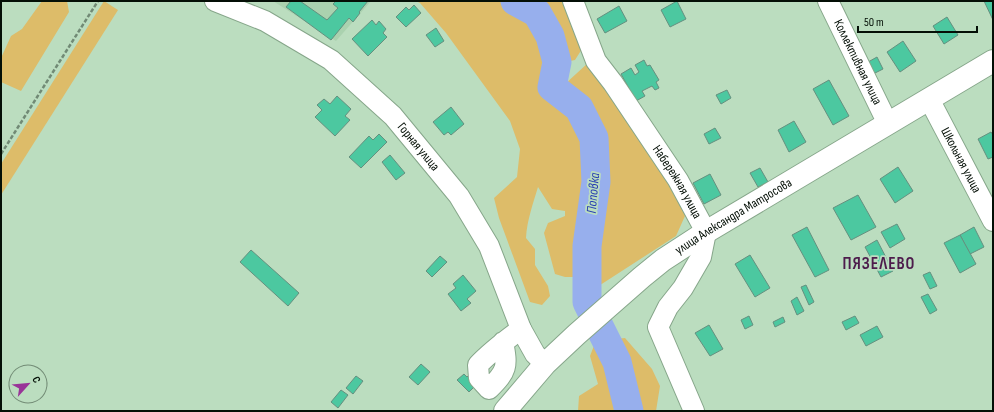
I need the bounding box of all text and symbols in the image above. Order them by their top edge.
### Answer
scale bar [858,8,977,34]
text: 50 m [864,15,884,30]
street label: Коллективная улица [830,17,885,107]
street label: Горная улица [394,119,443,174]
street label: Школьная улица [937,125,985,196]
street label: Набережная улица [649,142,705,221]
water label: Поповка [583,172,603,214]
street label: улица Александра Матросова [672,175,795,258]
district label: ПЯЗЕЛЕВО [843,254,915,274]
north arrow [8,364,48,404]
text: С [29,374,44,385]

